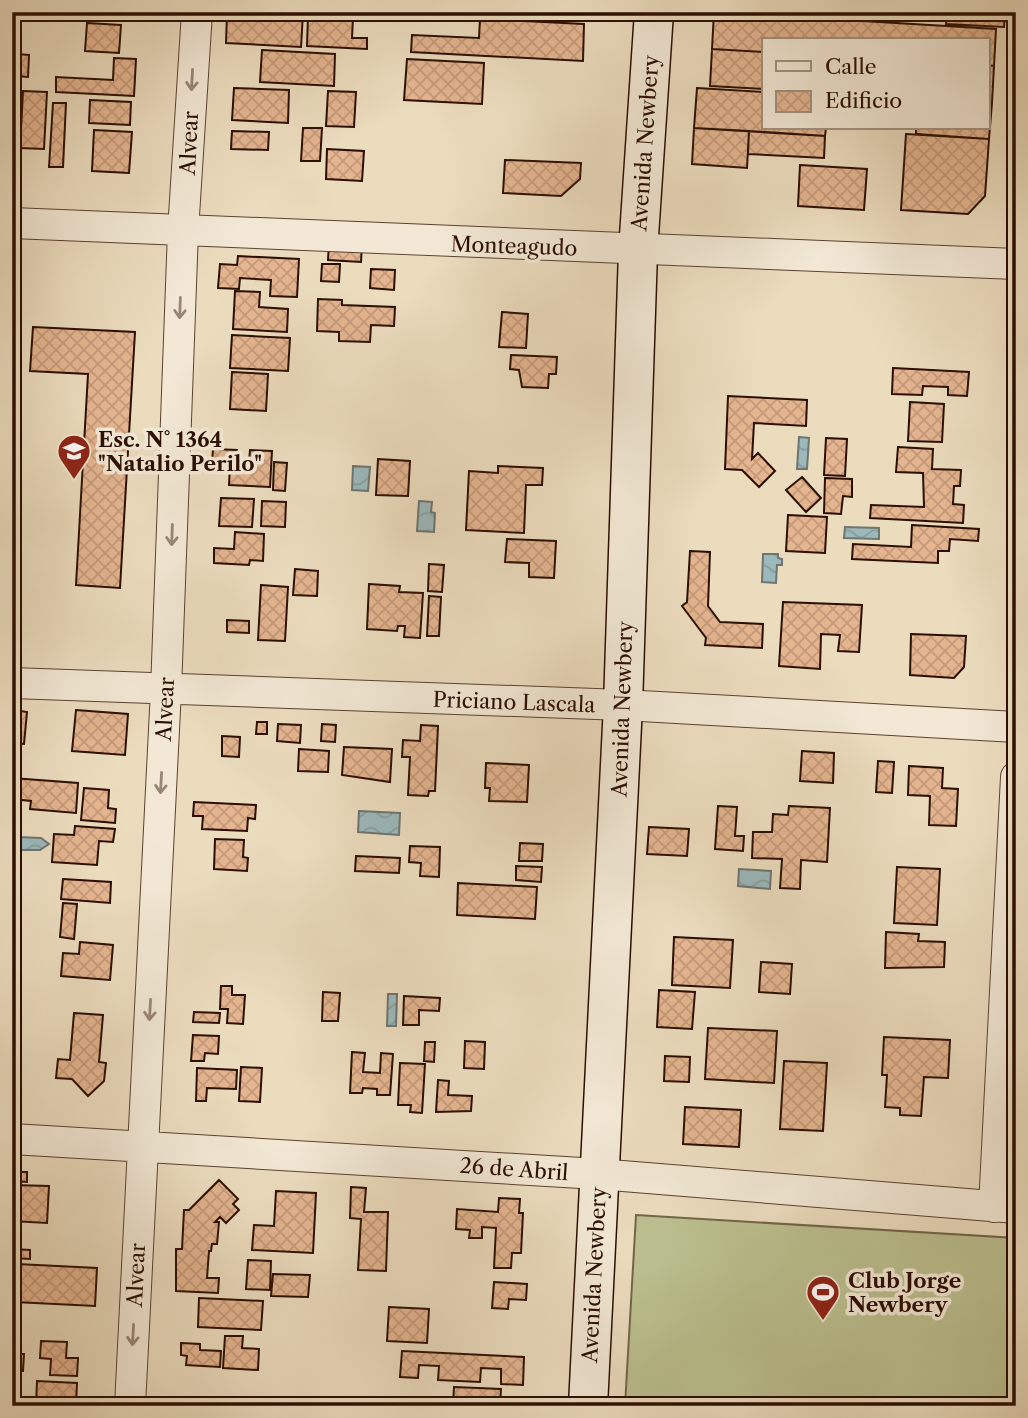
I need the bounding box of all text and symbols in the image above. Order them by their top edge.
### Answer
legend [762,38,990,130]
street label: Avenida Newbery [626,54,664,233]
text: Calle [825,54,877,79]
one-way arrow [186,69,199,92]
text: Edificio [825,88,902,113]
street label: Alvear [175,110,203,177]
street label: Monteagudo [450,231,578,261]
one-way arrow [174,296,187,319]
place label: Esc. N° 1364 "Natalio Perilo" [98,427,262,476]
school or university icon: Esc. N° 1364 "Natalio Perilo" [55,432,93,481]
one-way arrow [165,523,178,546]
street label: Avenida Newbery [606,620,638,798]
street label: Alvear [151,676,179,743]
street label: Priciano Lascala [432,687,597,717]
one-way arrow [154,771,167,794]
one-way arrow [143,998,156,1021]
street label: 26 de Abril [459,1153,569,1185]
street label: Avenida Newbery [577,1186,611,1365]
street label: Alvear [122,1242,150,1309]
place label: Club Jorge Newbery [848,1268,961,1317]
sports icon: Club Jorge Newbery [804,1273,842,1322]
one-way arrow [127,1323,140,1346]

